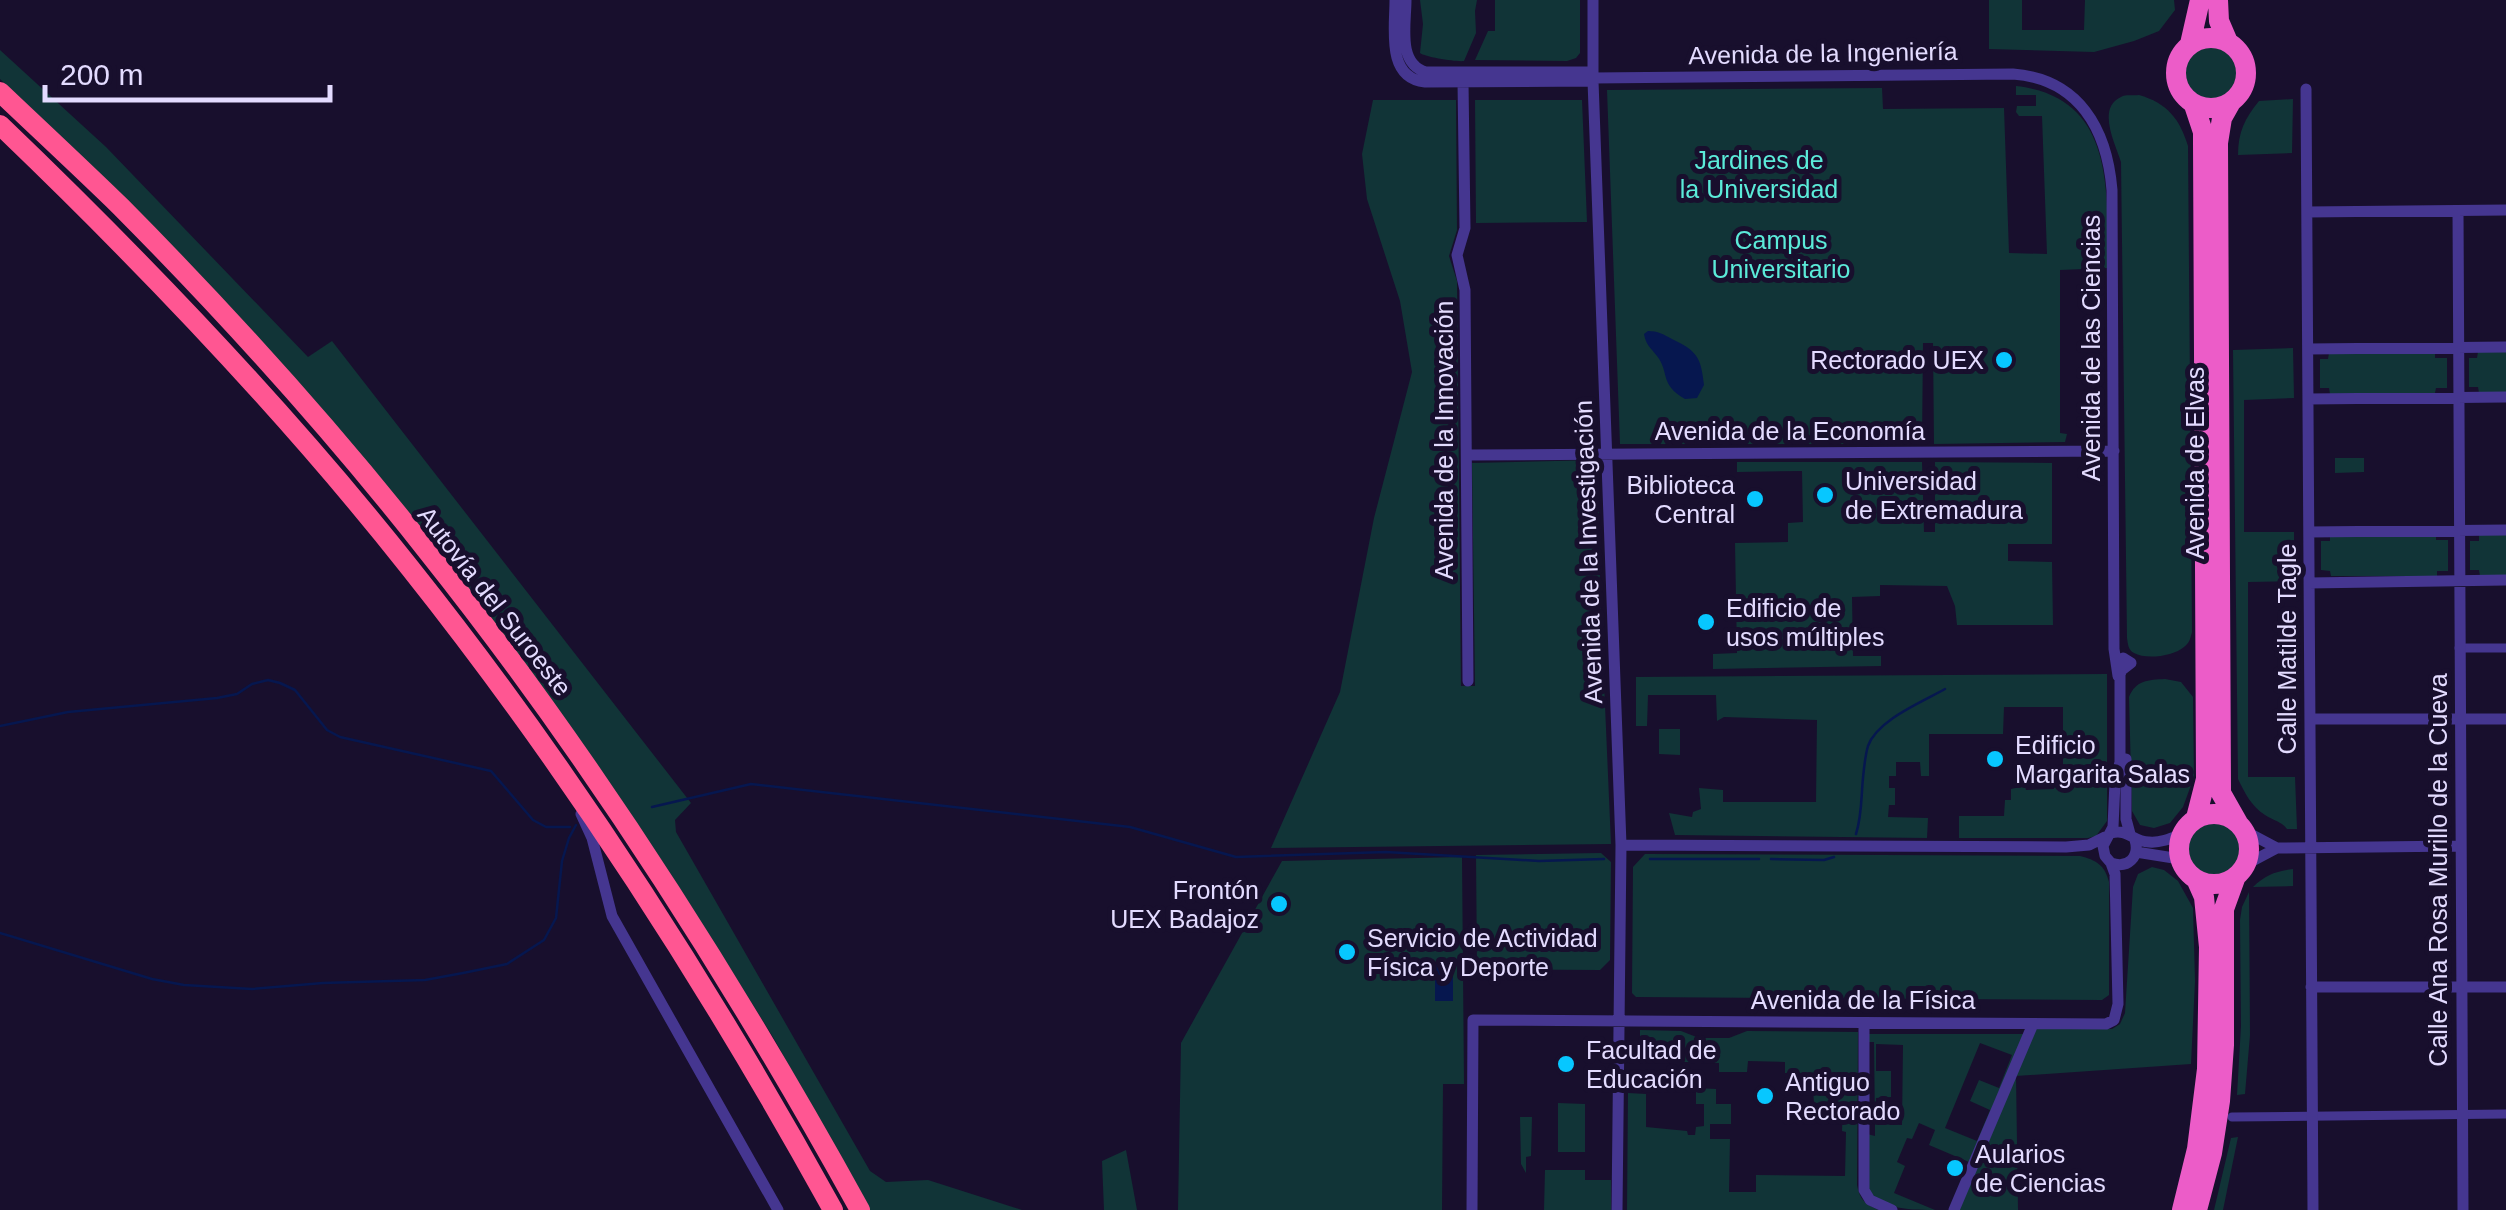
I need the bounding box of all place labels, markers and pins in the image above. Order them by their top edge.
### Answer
place label: Rectorado UEX [1810,346,1984,374]
marker: Rectorado UEX [1993,349,2015,371]
place label: Universidad de Extremadura [1845,467,2023,524]
place label: Biblioteca Central [1627,471,1735,528]
marker: Universidad de Extremadura [1814,484,1836,506]
marker: Biblioteca Central [1744,488,1766,510]
place label: Edificio de usos múltiples [1726,594,1884,651]
marker: Edificio de usos múltiples [1695,611,1717,633]
place label: Edificio Margarita Salas [2015,731,2190,788]
marker: Edificio Margarita Salas [1984,748,2006,770]
place label: Frontón UEX Badajoz [1110,876,1259,933]
marker: Frontón UEX Badajoz [1268,893,1290,915]
place label: Servicio de Actividad Física y Deporte [1367,924,1598,981]
marker: Servicio de Actividad Física y Deporte [1336,941,1358,963]
place label: Facultad de Educación [1586,1036,1717,1093]
marker: Facultad de Educación [1555,1053,1577,1075]
place label: Antiguo Rectorado [1785,1068,1900,1125]
marker: Antiguo Rectorado [1754,1085,1776,1107]
place label: Aularios de Ciencias [1975,1140,2106,1197]
marker: Aularios de Ciencias [1944,1157,1966,1179]

